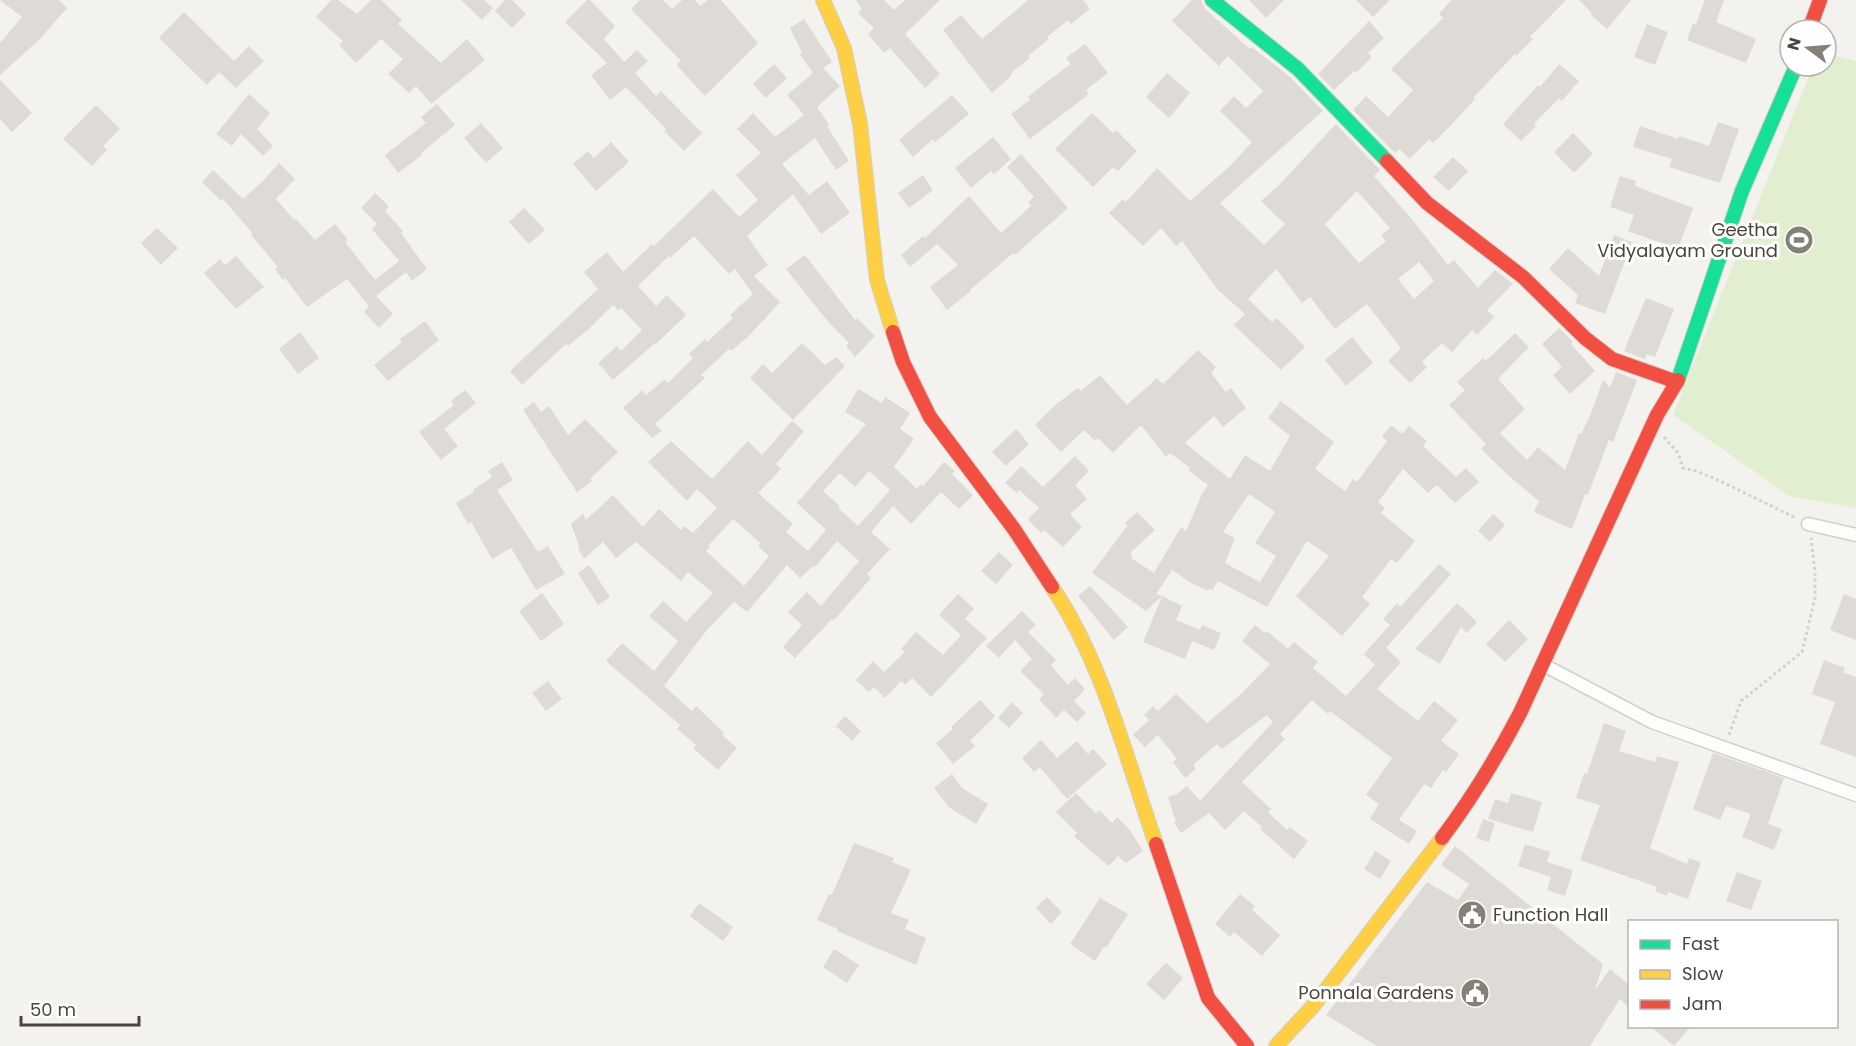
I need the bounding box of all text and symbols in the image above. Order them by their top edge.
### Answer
north arrow [1778,18,1838,78]
text: N [1781,35,1807,53]
place label: Geetha Vidyalayam Ground [1597,217,1778,263]
sports icon: Geetha Vidyalayam Ground [1783,224,1815,256]
public building icon: Function Hall [1456,899,1488,931]
place label: Function Hall [1493,902,1608,927]
legend [1628,920,1838,1028]
text: Fast [1682,931,1719,956]
text: Slow [1682,961,1724,986]
public building icon: Ponnala Gardens [1459,977,1491,1009]
place label: Ponnala Gardens [1298,980,1454,1005]
scale bar [21,989,140,1027]
text: Jam [1682,991,1722,1016]
text: 50 m [30,997,76,1022]

